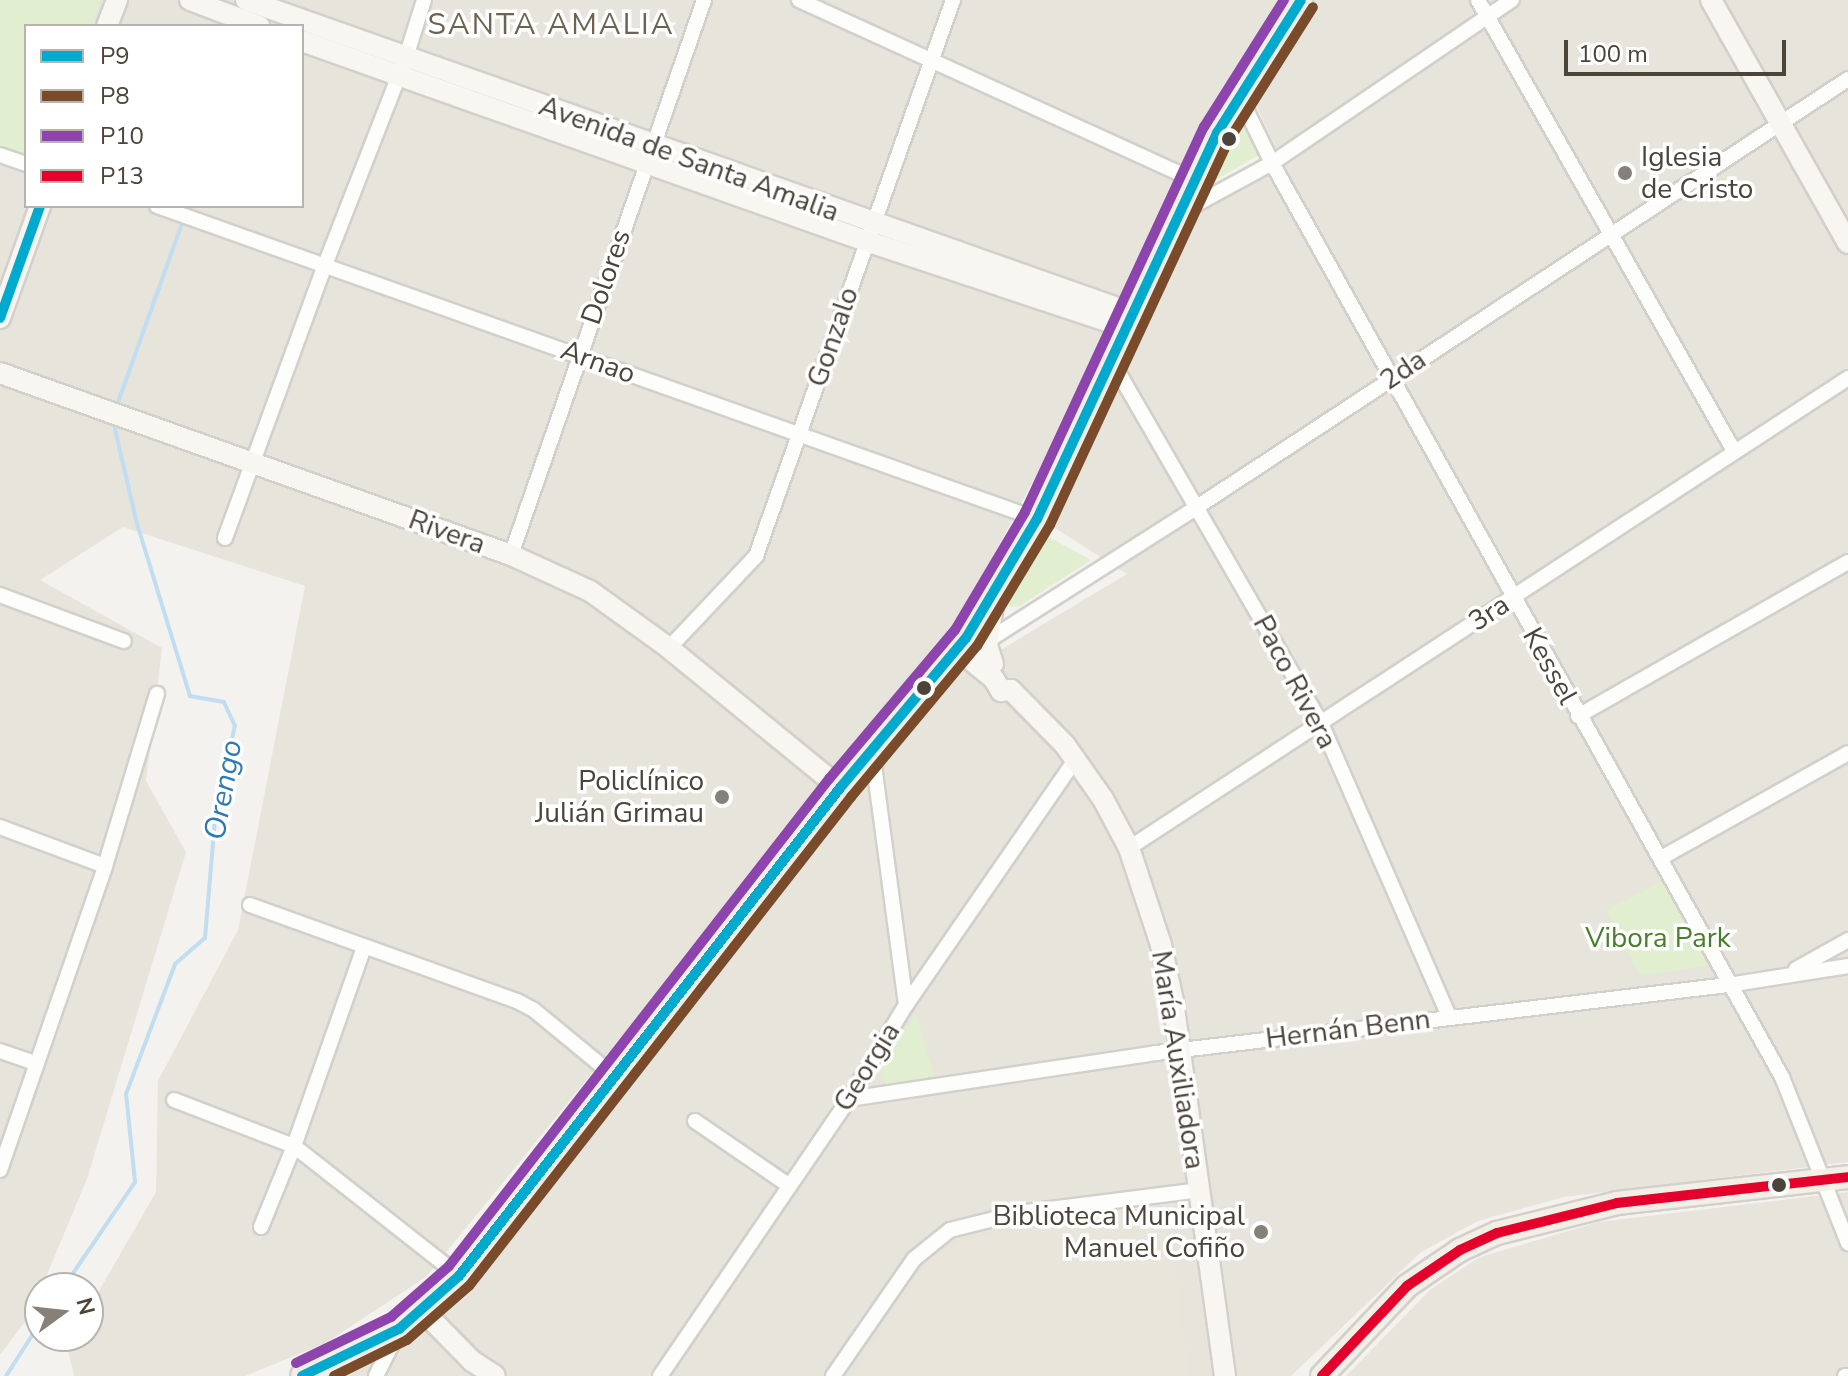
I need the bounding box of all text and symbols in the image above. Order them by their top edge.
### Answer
district label: SANTA AMALIA [427,7,675,43]
legend [24,24,304,208]
scale bar [1568,24,1790,74]
text: 100 m [1578,38,1648,70]
text: P9 [100,40,130,72]
text: P8 [100,80,130,112]
street label: Avenida de Santa Amalia [534,89,844,229]
text: P10 [100,120,144,152]
unlabelled marker [1221,131,1237,147]
place label: Iglesia de Cristo [1641,140,1753,206]
text: P13 [100,160,144,192]
marker: Iglesia de Cristo [1616,164,1634,182]
street label: Dolores [574,225,638,329]
street label: Gonzalo [800,283,866,391]
street label: Arnao [556,333,640,391]
street label: 2da [1374,343,1432,397]
street label: Rivera [404,503,490,561]
street label: 3ra [1462,588,1516,638]
street label: Paco Rivera [1246,609,1344,755]
street label: Kessel [1515,622,1585,710]
unlabelled marker [916,680,932,696]
water label: Orengo [198,737,250,843]
place label: Policlínico Julián Grimau [535,764,704,830]
marker: Policlínico Julián Grimau [711,786,733,808]
park label: Vibora Park [1585,921,1731,955]
street label: María Auxiliadora [1144,948,1212,1172]
street label: Hernán Benn [1264,1002,1432,1056]
street label: Georgia [827,1016,907,1118]
unlabelled marker [1771,1177,1787,1193]
place label: Biblioteca Municipal Manuel Cofiño [993,1199,1245,1265]
marker: Biblioteca Municipal Manuel Cofiño [1252,1223,1270,1241]
north arrow [24,1272,104,1352]
text: N [69,1294,102,1318]

